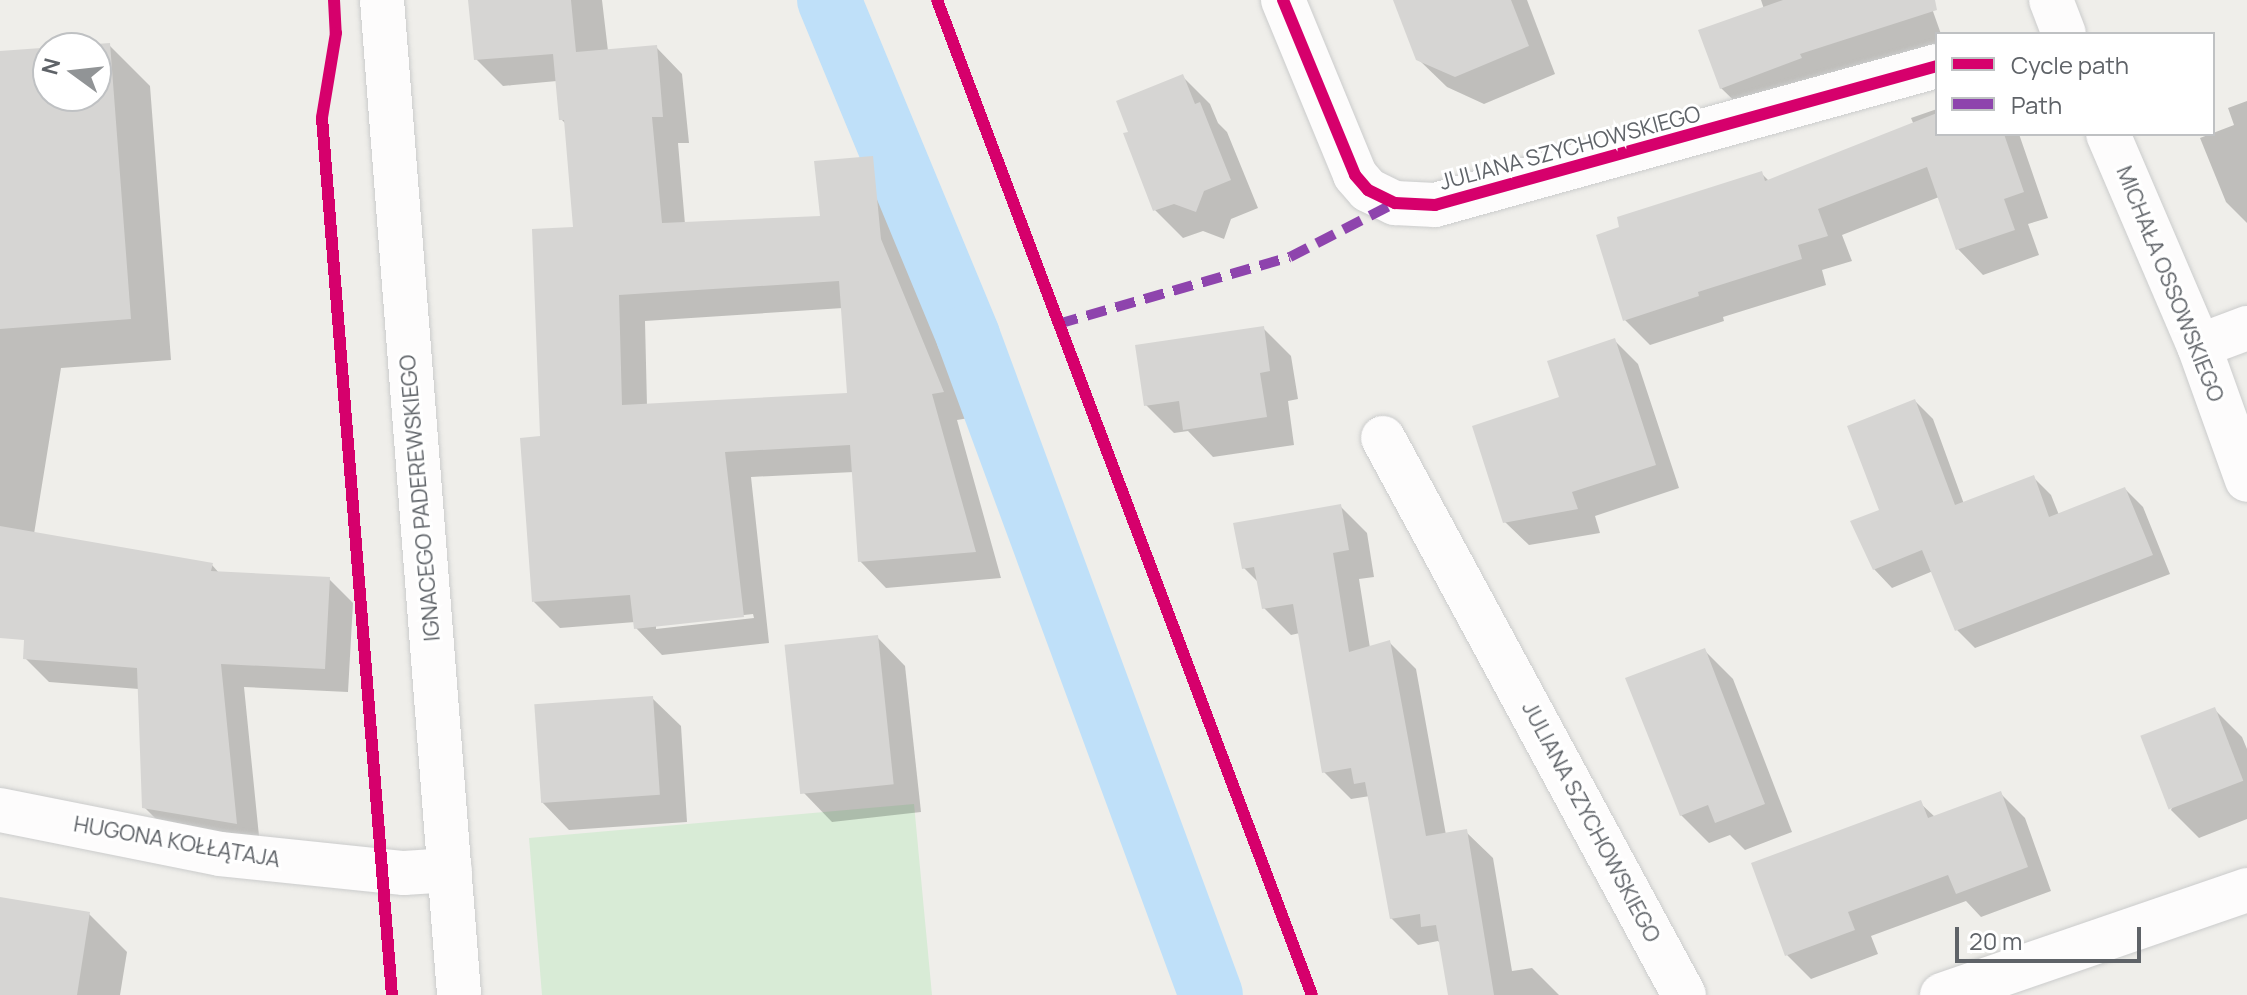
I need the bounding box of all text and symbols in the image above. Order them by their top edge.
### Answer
north arrow [32,32,112,112]
legend [1935,32,2215,136]
text: Cycle path [2011,48,2129,81]
text: N [34,55,67,78]
text: Path [2011,88,2062,121]
street label: JULIANA SZYCHOWSKIEGO [1437,100,1703,196]
street label: MICHAŁA OSSOWSKIEGO [2111,162,2229,406]
street label: IGNACEGO PADEREWSKIEGO [394,354,446,642]
street label: JULIANA SZYCHOWSKIEGO [1516,697,1666,947]
street label: HUGONA KOŁŁĄTAJA [72,811,282,873]
scale bar [1959,911,2145,961]
text: 20 m [1969,924,2022,957]

